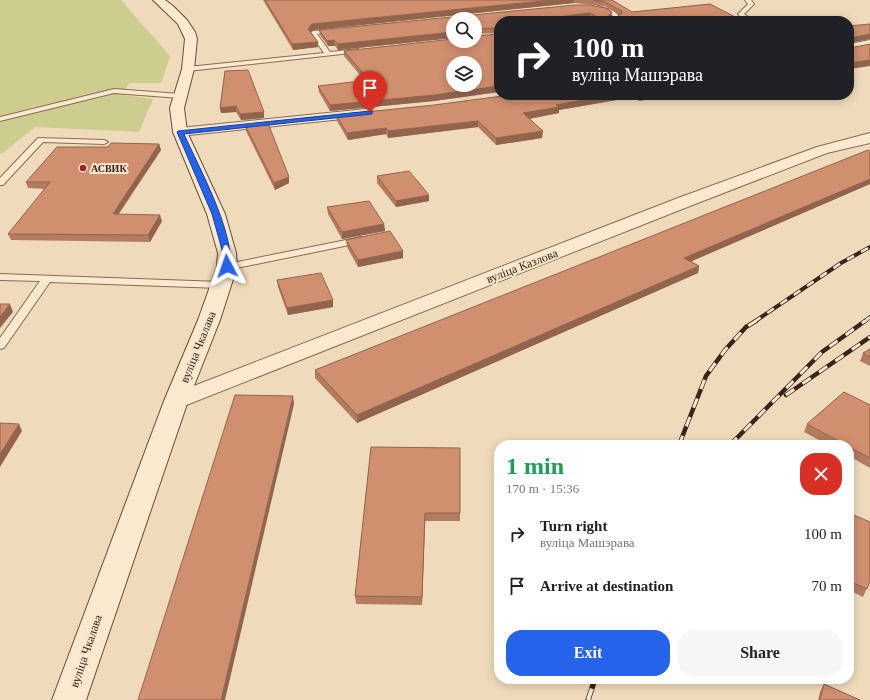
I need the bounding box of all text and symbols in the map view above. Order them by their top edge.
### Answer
map controls [446,12,482,92]
button: search [446,12,482,48]
icon: right [506,32,558,84]
text: 100 m [572,32,644,63]
button: layers [446,56,482,92]
text: вуліца Машэрава [572,65,703,85]
pin [353,71,387,112]
icon: arrive [359,77,381,99]
marker: АСВИК [78,163,88,173]
place label: АСВИК [91,163,127,174]
position arrow [206,245,248,287]
street label: вуліца Казлова [484,246,560,286]
street label: вуліца Чкалава [177,309,219,385]
text: 1 min [506,453,564,479]
button: close [800,453,842,495]
text: 170 m · 15:36 [506,481,579,496]
text: Turn right [540,518,607,534]
icon: right [506,523,528,545]
text: 100 m [804,526,842,542]
text: вуліца Машэрава [540,535,635,550]
icon: arrive [506,575,528,597]
text: Arrive at destination [540,578,673,594]
text: 70 m [812,578,842,594]
street label: вуліца Чкалава [67,612,105,689]
button: Exit [506,630,670,676]
button: Share [678,630,842,676]

